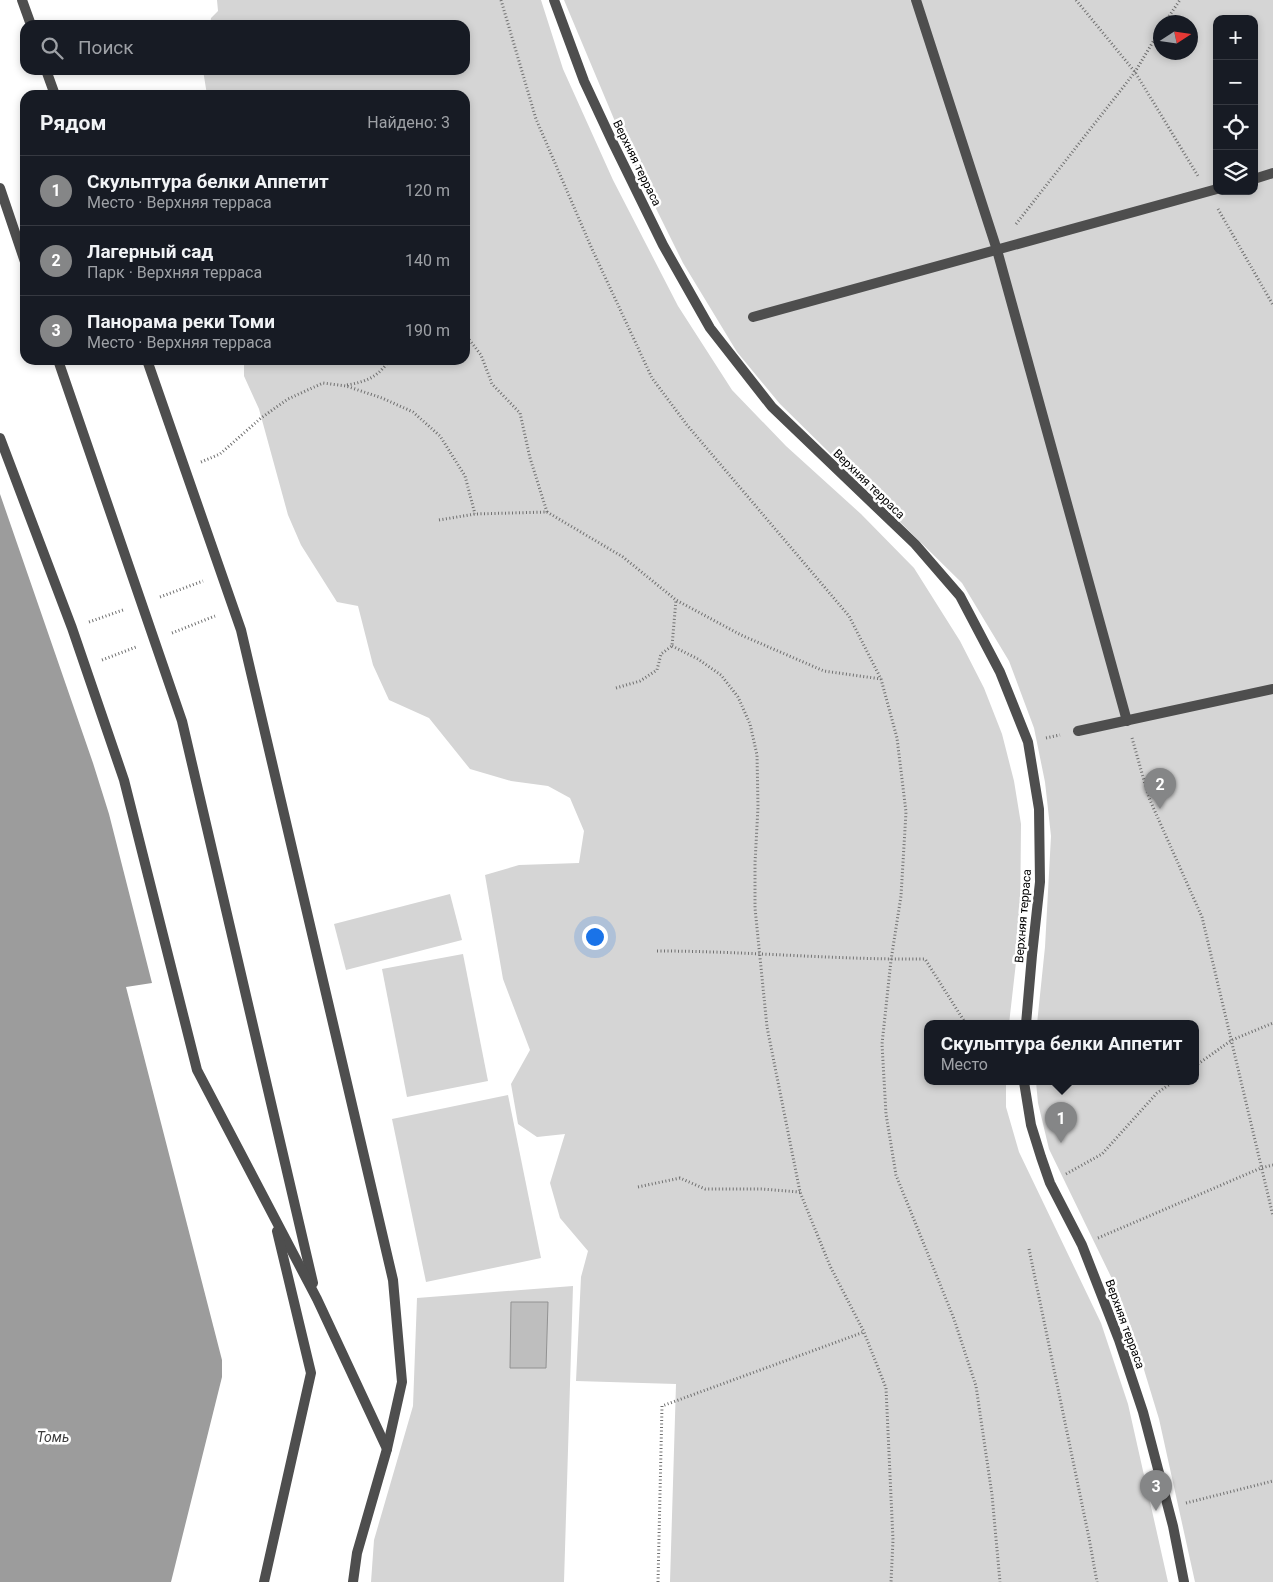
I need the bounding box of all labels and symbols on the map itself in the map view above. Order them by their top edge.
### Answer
north arrow [1153,15,1198,60]
street label: Верхняя терраса [610,118,664,208]
street label: Верхняя терраса [830,446,908,522]
pin: 2 [1144,768,1176,809]
street label: Верхняя терраса [1012,869,1034,963]
your location [582,924,608,950]
pin: 1 [1045,1102,1077,1143]
street label: Верхняя терраса [1102,1277,1148,1371]
water label: Томь [37,1429,69,1445]
pin: 3 [1140,1470,1172,1511]

